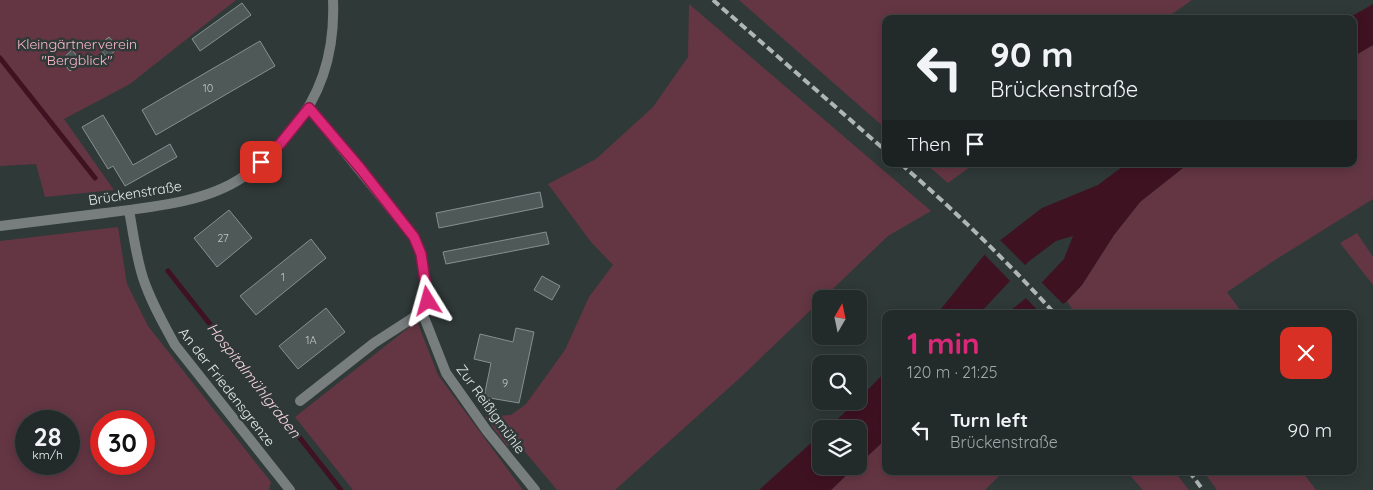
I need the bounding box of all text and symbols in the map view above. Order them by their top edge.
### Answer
text: 90 m [990,32,1073,76]
park label: Kleingärtnerverein "Bergblick" [17,35,137,69]
icon: left [907,35,972,100]
text: Brückenstraße [990,75,1138,103]
house number: 10 [203,81,213,95]
icon: arrive [961,130,989,158]
text: Then [907,132,951,156]
pin [240,141,282,183]
icon: arrive [247,148,275,176]
street label: Brückenstraße [87,177,183,209]
house number: 27 [217,231,229,245]
house number: 1 [281,270,285,284]
position arrow [401,274,453,326]
north arrow [812,290,868,345]
map controls [812,290,867,475]
water label: Hospitalmühlgraben [203,319,305,442]
street label: An der Friedensgrenze [175,324,279,450]
text: 1 min [907,324,980,362]
button: close [1280,327,1332,379]
house number: 1A [305,333,317,347]
button: search [812,355,867,410]
street label: Zur Reißigmühle [452,361,530,457]
text: 120 m · 21:25 [907,362,997,382]
house number: 9 [502,376,508,390]
text: Turn left [950,408,1028,432]
speed limit sign: 30 [90,410,155,475]
icon: left [907,416,935,444]
text: 90 m [1288,418,1332,442]
button: layers [812,420,867,475]
text: 28 [34,421,61,452]
text: Brückenstraße [950,432,1058,452]
text: km/h [32,447,63,462]

